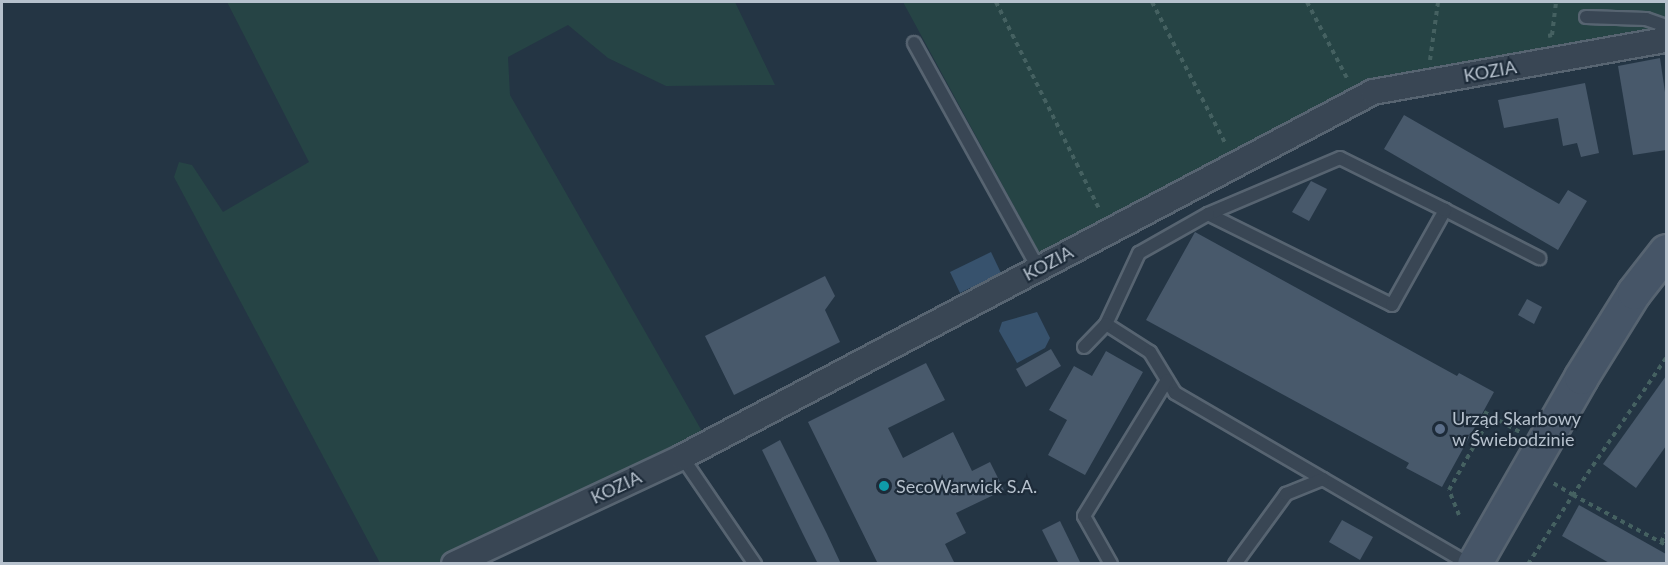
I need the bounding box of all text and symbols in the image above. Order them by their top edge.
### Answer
street label: KOZIA [1462,56,1518,86]
street label: KOZIA [1019,241,1077,285]
place label: Urząd Skarbowy w Świebodzinie [1452,408,1581,450]
marker: Urząd Skarbowy w Świebodzinie [1433,422,1447,436]
street label: KOZIA [587,466,645,508]
place label: SecoWarwick S.A. [896,475,1037,497]
marker: SecoWarwick S.A. [877,479,891,493]

